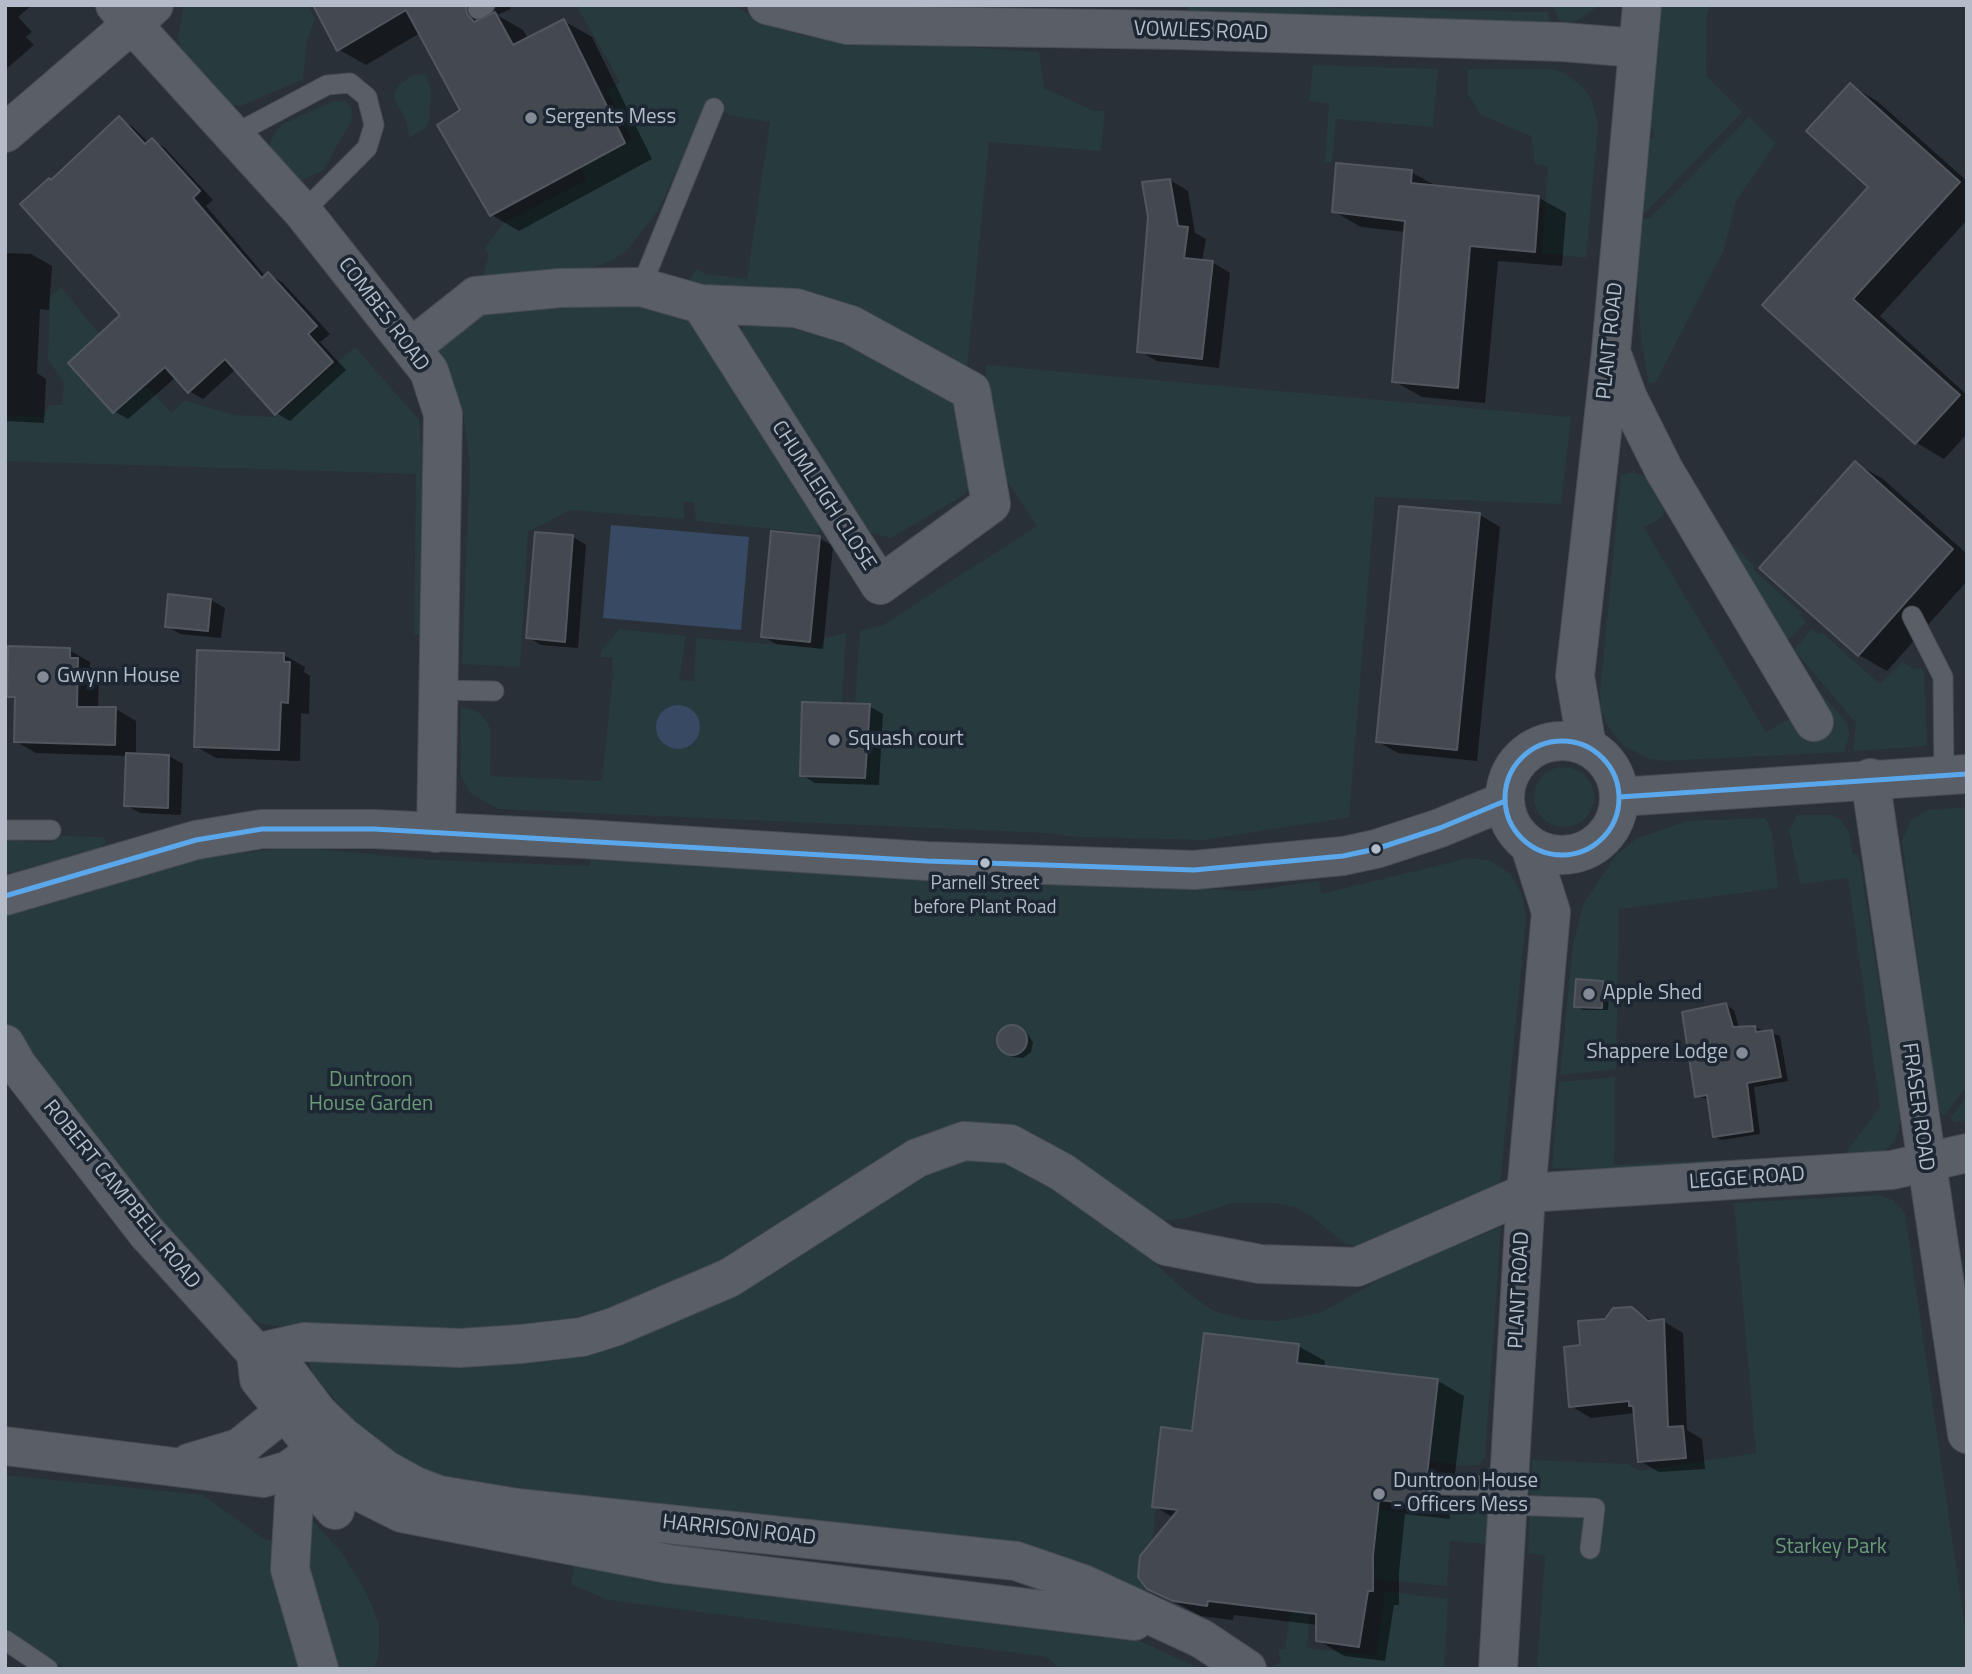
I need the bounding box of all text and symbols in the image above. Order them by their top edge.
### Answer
street label: VOWLES ROAD [1133,17,1269,47]
place label: Sergents Mess [545,105,676,131]
marker: Sergents Mess [523,110,539,126]
street label: COMBES ROAD [332,253,434,377]
street label: PLANT ROAD [1592,281,1630,401]
street label: CHUMLEIGH CLOSE [765,416,881,576]
place label: Gwynn House [57,664,180,690]
marker: Gwynn House [35,669,51,685]
place label: Squash court [848,727,964,753]
marker: Squash court [826,732,842,748]
unlabelled marker [1369,842,1383,856]
marker: Parnell Street before Plant Road [978,856,992,870]
place label: Parnell Street before Plant Road [913,873,1057,917]
place label: Apple Shed [1603,981,1702,1007]
marker: Apple Shed [1581,986,1597,1002]
place label: Shappere Lodge [1586,1040,1728,1066]
street label: FRASER ROAD [1896,1041,1938,1173]
marker: Shappere Lodge [1734,1045,1750,1061]
park label: Duntroon House Garden [309,1068,433,1118]
street label: ROBERT CAMPBELL ROAD [37,1095,205,1295]
street label: LEGGE ROAD [1688,1162,1806,1196]
street label: PLANT ROAD [1504,1231,1536,1349]
place label: Duntroon House - Officers Mess [1393,1469,1538,1519]
marker: Duntroon House - Officers Mess [1371,1486,1387,1502]
street label: HARRISON ROAD [661,1510,817,1552]
park label: Starkey Park [1775,1535,1887,1561]

